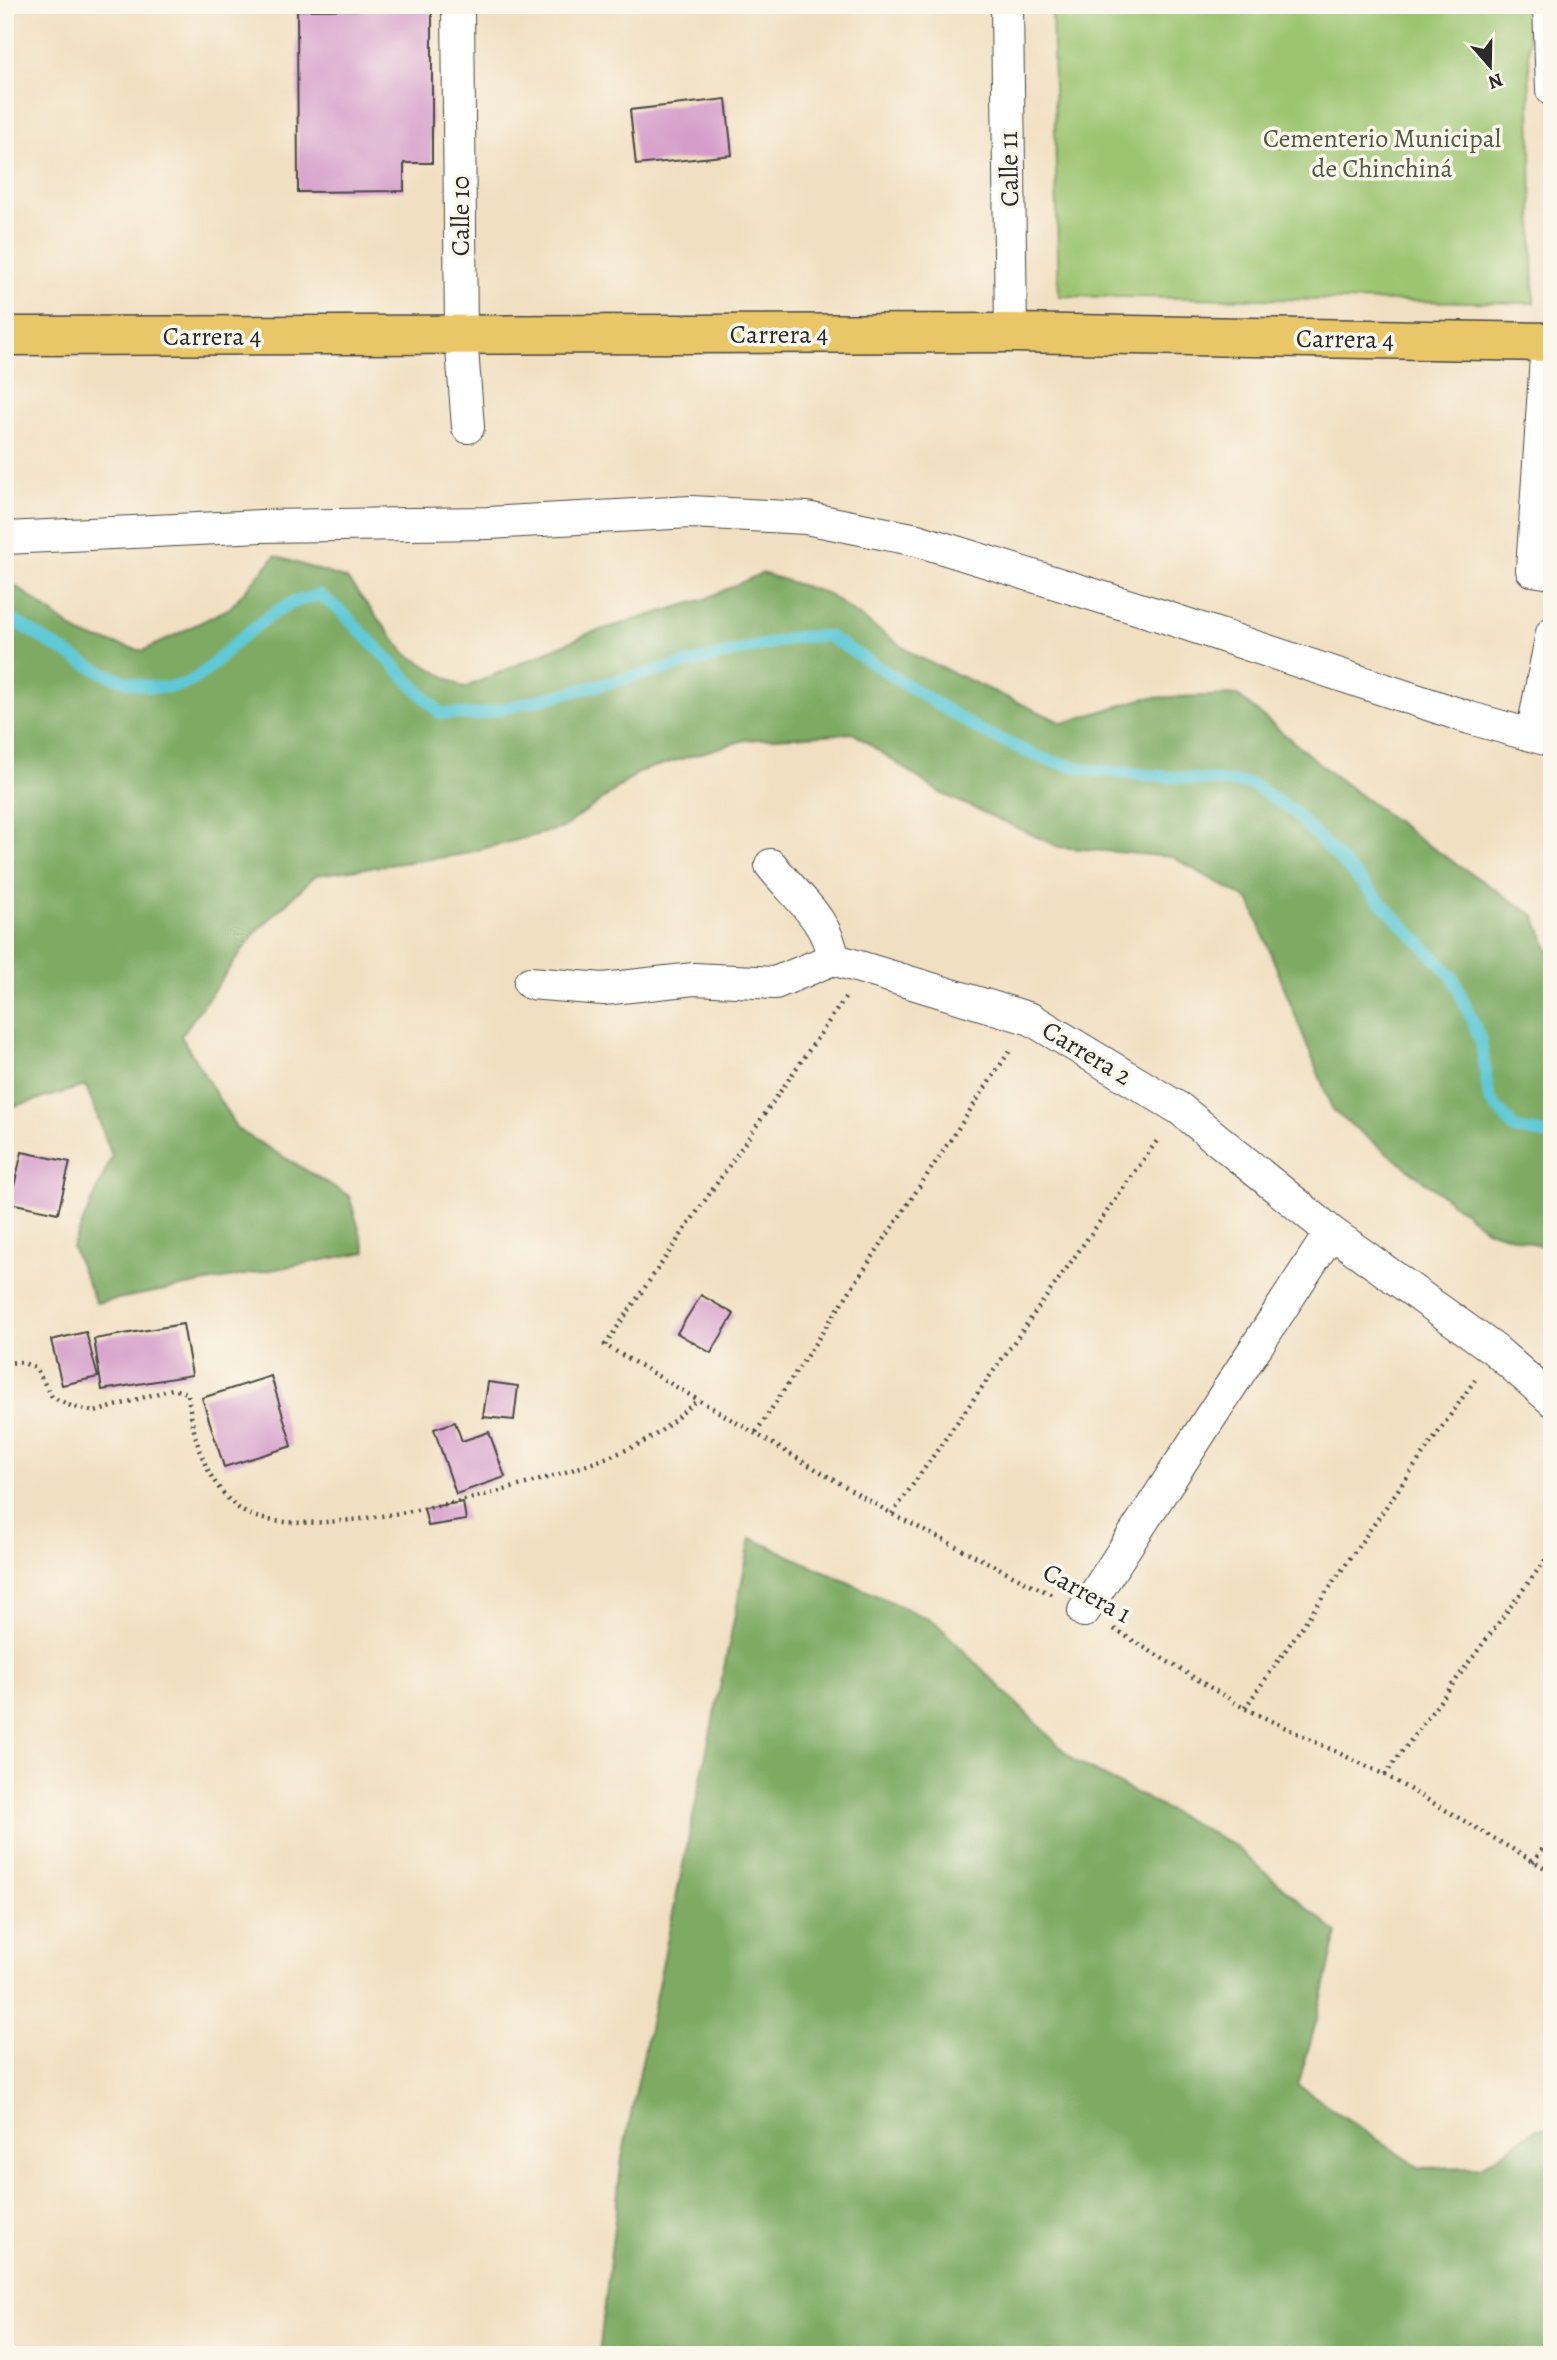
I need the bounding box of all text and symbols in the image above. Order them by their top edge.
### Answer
north arrow [1456,32,1526,102]
text: N [1484,66,1506,96]
park label: Cementerio Municipal de Chinchiná [1263,121,1501,186]
street label: Calle 11 [991,131,1027,207]
street label: Calle 10 [443,176,478,256]
street label: Carrera 4 [730,317,828,352]
street label: Carrera 4 [163,319,261,354]
street label: Carrera 4 [1295,321,1395,357]
street label: Carrera 2 [1036,1013,1138,1093]
street label: Carrera 1 [1037,1555,1137,1632]

